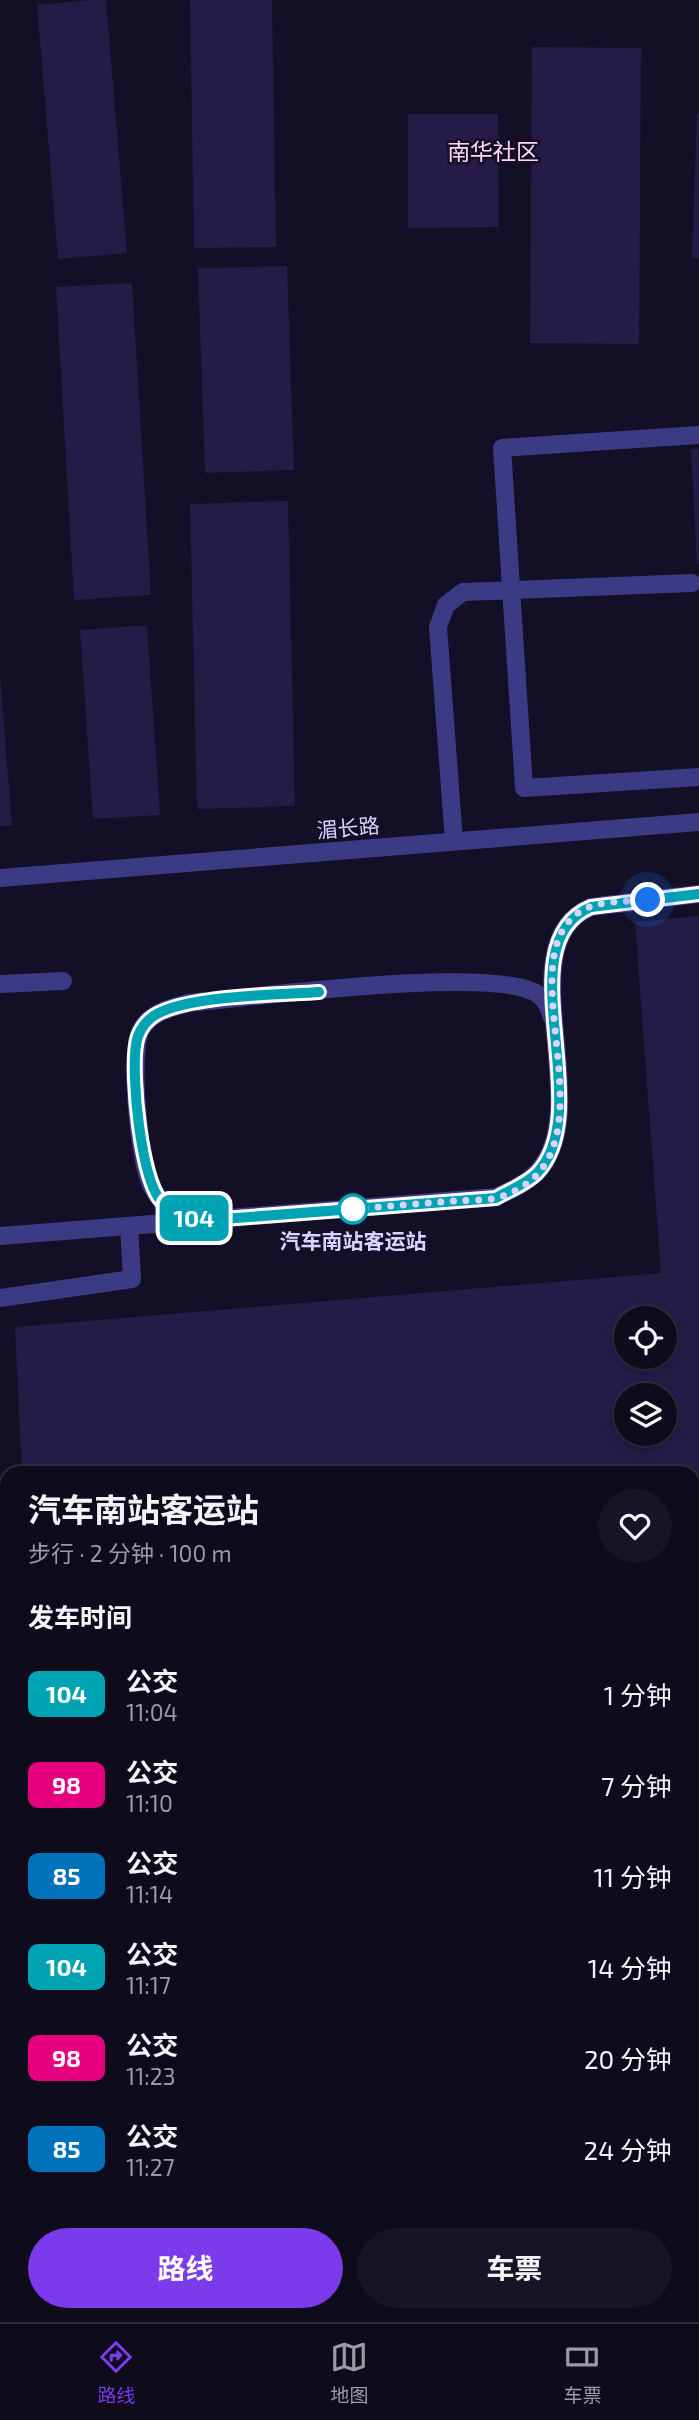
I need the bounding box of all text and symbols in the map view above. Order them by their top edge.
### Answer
district label: 南华社区 [447,137,539,165]
street label: 湄长路 [316,812,380,842]
your location [630,882,665,917]
marker: 汽车南站客运站 [338,1194,368,1224]
line badge: 104 [154,1195,234,1241]
text: 104 [174,1203,214,1232]
place label: 汽车南站客运站 [280,1228,427,1253]
map controls [614,1306,677,1446]
button: locate [614,1306,677,1369]
button: layers [614,1383,677,1446]
text: 汽车南站客运站 [28,1489,259,1529]
button: heart [598,1489,672,1563]
text: 步行 · 2 分钟 · 100 m [28,1539,232,1567]
text: 发车时间 [28,1601,132,1632]
text: 公交 [126,1665,178,1696]
text: 104 [46,1679,87,1708]
text: 1 分钟 [604,1679,672,1710]
text: 11:04 [126,1698,178,1726]
text: 公交 [126,1756,178,1787]
text: 98 [52,1770,81,1799]
text: 7 分钟 [601,1770,672,1801]
text: 11:10 [126,1789,173,1817]
text: 公交 [126,1847,178,1878]
text: 85 [52,1861,81,1890]
text: 11 分钟 [594,1861,672,1892]
text: 11:14 [126,1880,173,1908]
text: 公交 [126,1938,178,1969]
text: 104 [46,1952,87,1981]
text: 14 分钟 [588,1952,672,1983]
text: 11:17 [126,1971,171,1999]
text: 公交 [126,2029,178,2060]
text: 98 [52,2043,81,2072]
text: 20 分钟 [584,2043,672,2074]
text: 11:23 [126,2062,175,2090]
text: 公交 [126,2120,178,2151]
text: 85 [52,2134,81,2163]
text: 24 分钟 [584,2134,672,2165]
text: 11:27 [126,2153,174,2181]
button: 路线 [28,2228,343,2308]
button: 车票 [357,2228,672,2308]
tab: 路线 [97,2338,136,2407]
tab: 地图 [330,2338,369,2407]
tab: 车票 [563,2338,602,2407]

